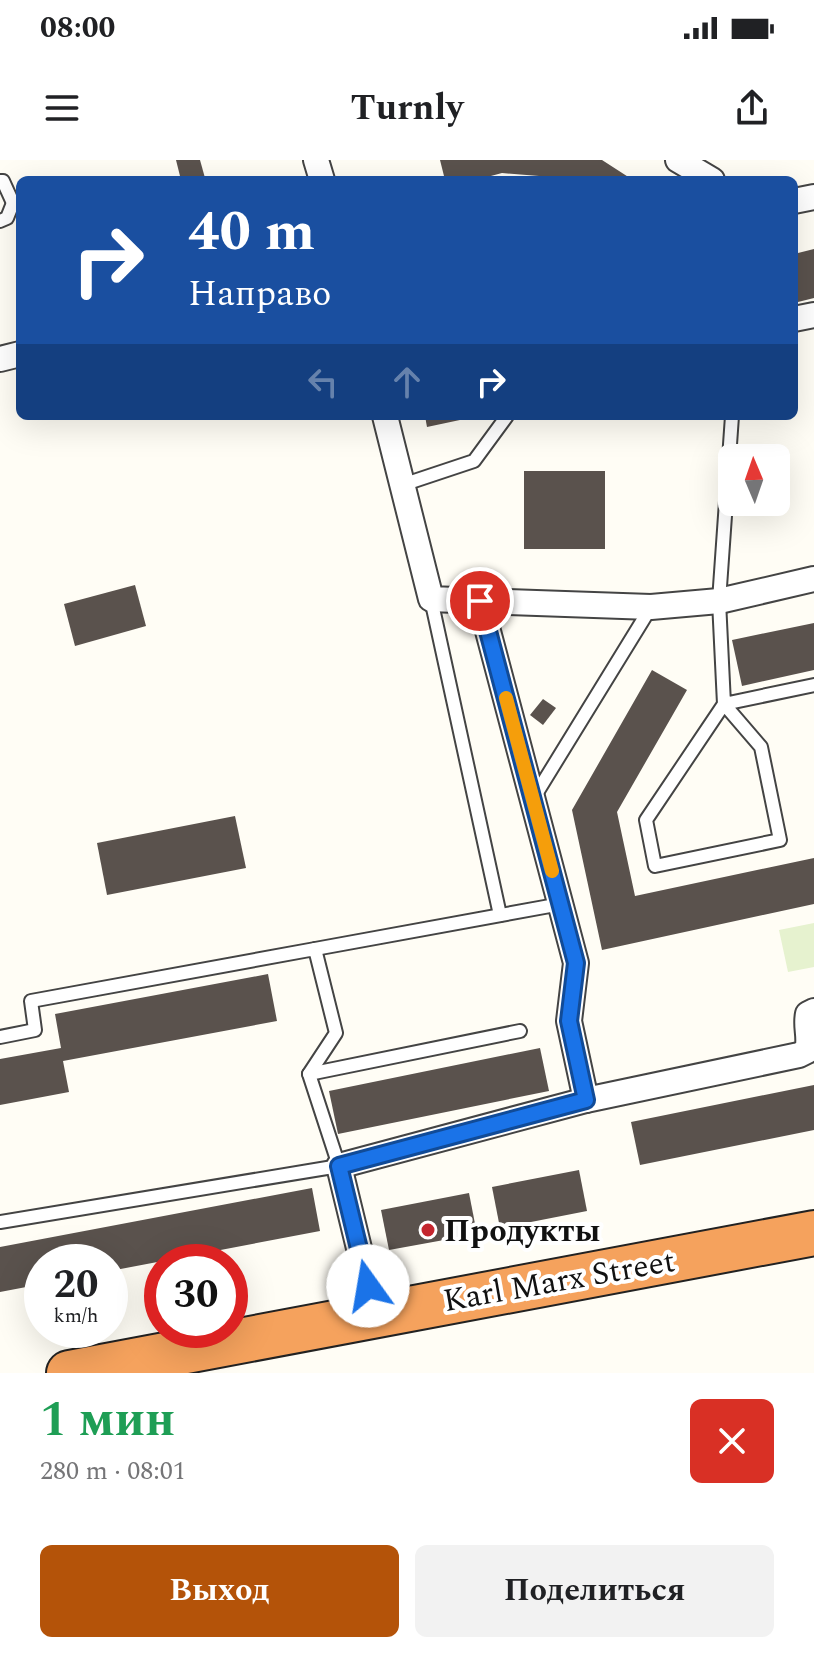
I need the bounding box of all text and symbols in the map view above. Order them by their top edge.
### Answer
text: 08:00 [40,5,115,51]
text: Turnly [351,81,463,136]
icon: menu [40,86,84,130]
icon: share [730,86,774,130]
text: 40 m [188,190,315,275]
icon: right [56,208,160,312]
text: Направо [188,267,331,322]
icon: left [301,360,345,404]
icon: ahead [385,360,429,404]
icon: right [469,360,513,404]
north arrow [718,444,790,516]
map controls [718,444,790,516]
pin [446,567,514,635]
icon: arrive [458,579,502,623]
place label: Продукты [444,1207,600,1256]
marker: Продукты [419,1221,437,1239]
street label: Karl Marx Street [439,1237,679,1326]
speed limit sign: 30 [144,1244,248,1348]
position arrow [326,1244,410,1328]
text: 20 [54,1255,98,1316]
text: km/h [54,1301,99,1331]
text: 1 мин [40,1384,175,1457]
button: close [690,1399,774,1483]
text: 280 m · 08:01 [40,1451,186,1491]
button: Выход [40,1545,399,1637]
button: Поделиться [415,1545,774,1637]

